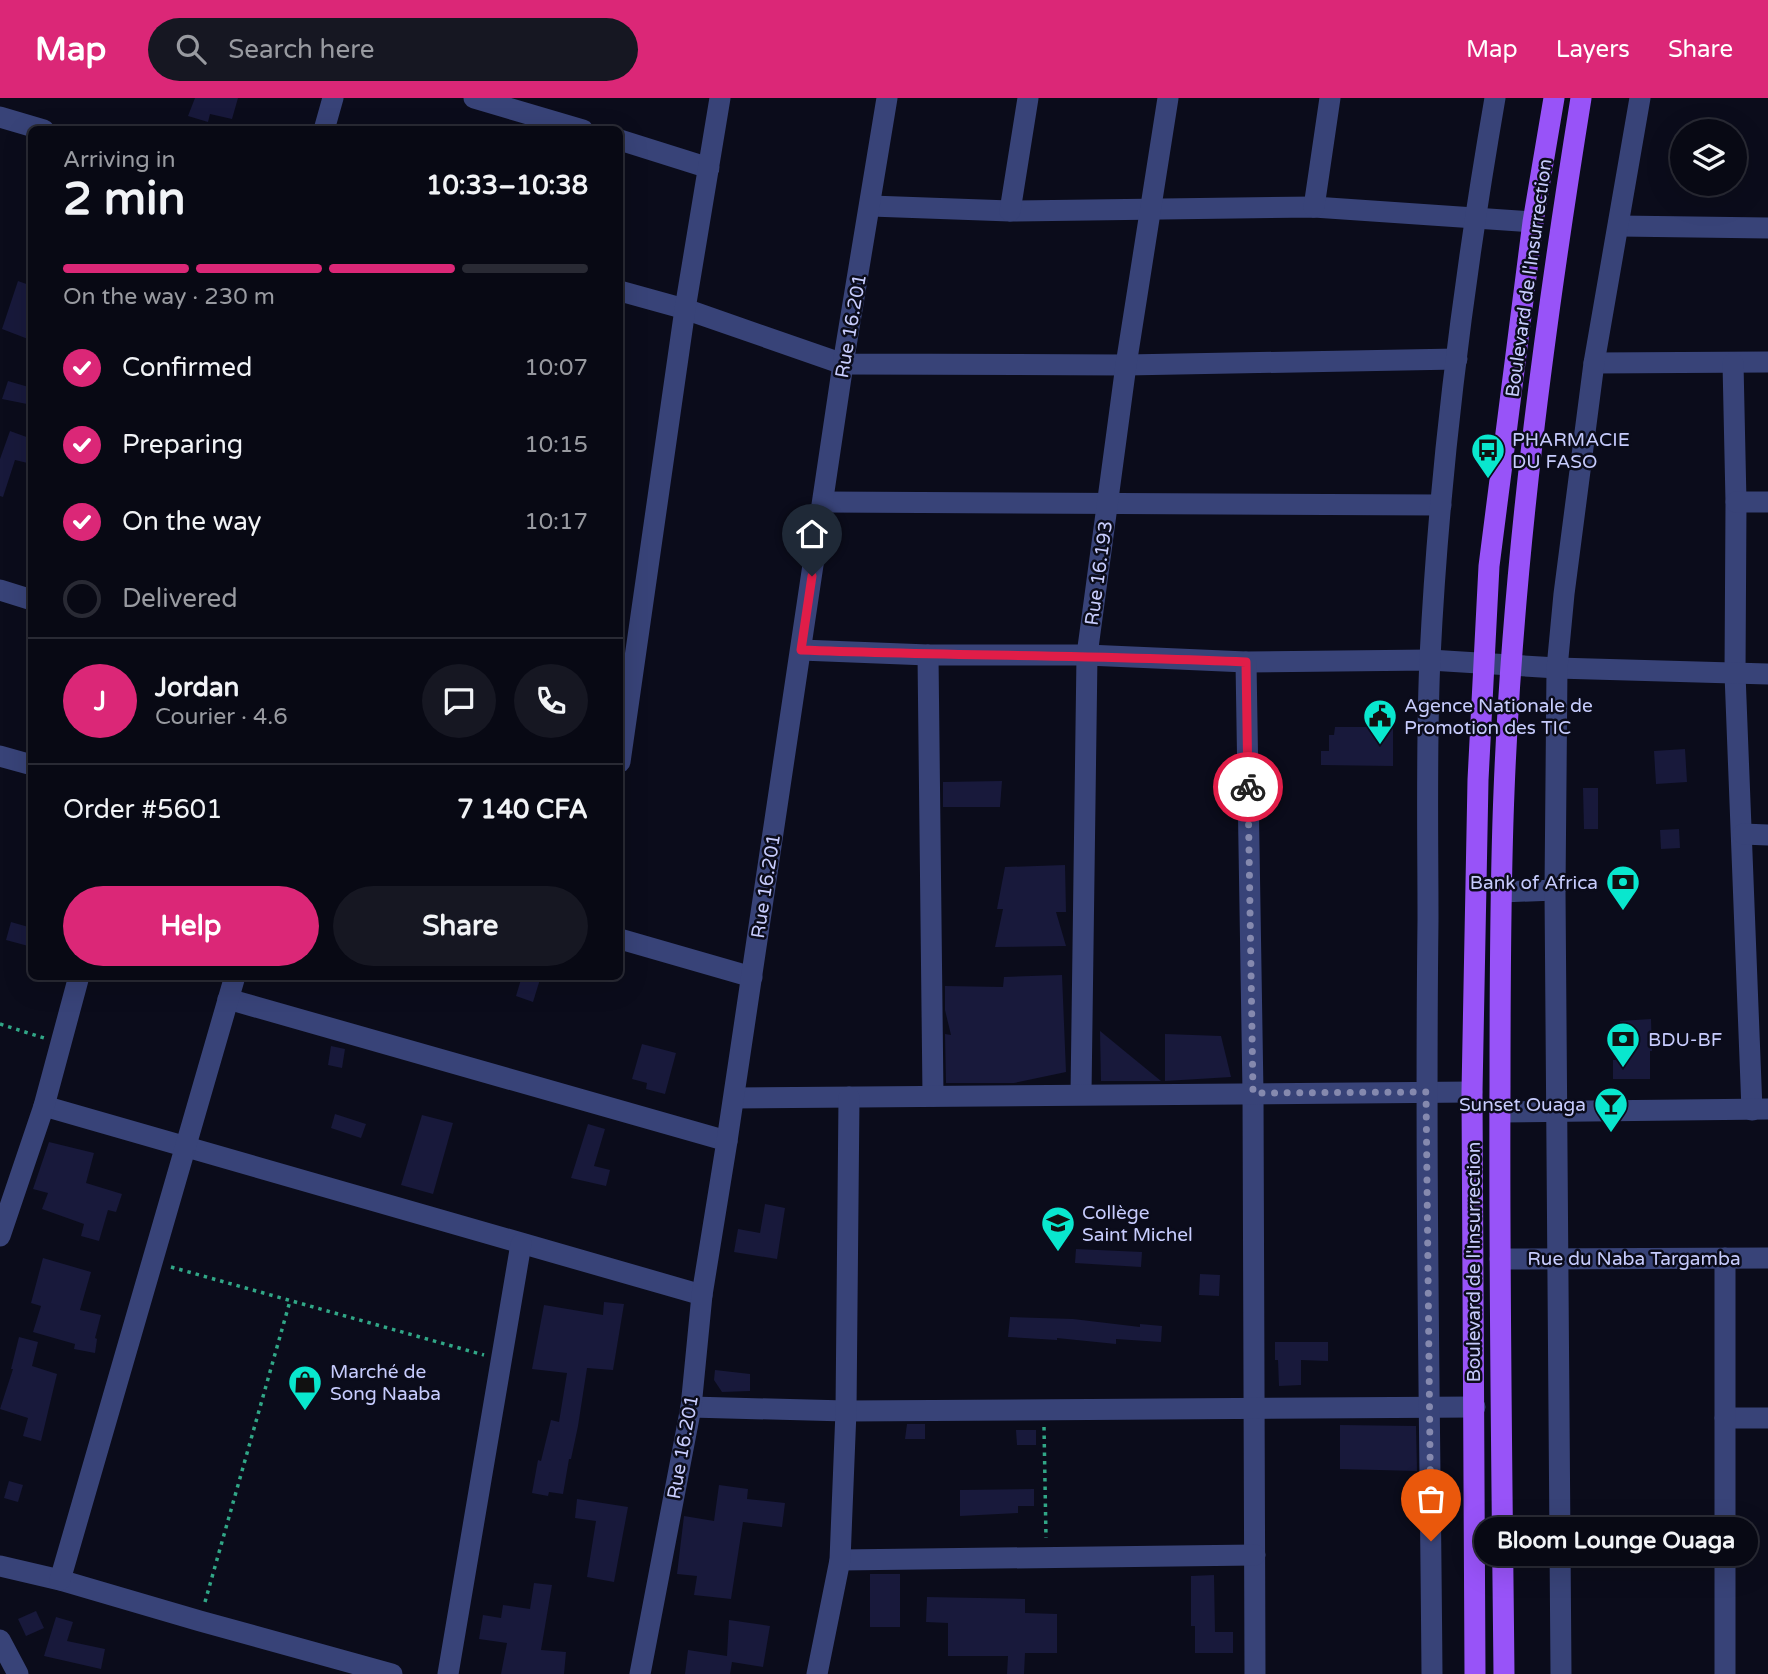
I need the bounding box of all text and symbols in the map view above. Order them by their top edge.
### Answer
search box [148,18,638,81]
text: Map [35,30,106,69]
icon: search [172,30,210,68]
text: Search here [228,34,374,65]
text: Map [1466,35,1518,64]
text: Layers [1556,35,1630,64]
text: Share [1668,35,1733,64]
map controls [1670,119,1747,196]
button: layers [1670,119,1747,196]
text: Arriving in [63,146,176,174]
street label: Boulevard de l'Insurrection [1501,158,1557,399]
text: 10:33–10:38 [426,170,588,201]
text: 2 min [63,172,186,227]
street label: Rue 16.201 [831,272,871,380]
text: On the way · 230 m [63,283,275,311]
icon: check [63,349,101,387]
text: Confirmed [122,352,252,383]
text: 10:07 [524,354,588,382]
icon: check [63,426,101,464]
text: Preparing [122,429,243,460]
place label: PHARMACIE DU FASO [1512,429,1630,473]
text: 10:15 [524,431,588,459]
bus stop icon: PHARMACIE DU FASO [1469,431,1507,480]
icon: check [63,503,101,541]
pin [782,504,842,576]
text: On the way [122,506,262,537]
text: 10:17 [524,508,588,536]
icon: home [793,515,831,553]
street label: Rue 16.193 [1081,519,1117,627]
text: Delivered [122,583,238,614]
button: chat [422,664,496,738]
button: phone [514,664,588,738]
text: Jordan [155,672,239,703]
text: J [94,686,106,717]
place label: Agence Nationale de Promotion des TIC [1404,695,1593,739]
public building icon: Agence Nationale de Promotion des TIC [1361,697,1399,746]
text: Courier · 4.6 [155,703,288,731]
courier [1213,752,1283,822]
icon: bike [1229,768,1267,806]
text: Order #5601 [63,794,223,825]
text: 7 140 CFA [457,794,588,825]
street label: Rue 16.201 [747,832,785,940]
bank icon: Bank of Africa [1604,863,1642,912]
place label: Bank of Africa [1470,872,1598,894]
button: Help [63,886,319,966]
button: Share [333,886,588,966]
bank icon: BDU-BF [1604,1020,1642,1069]
place label: BDU-BF [1648,1029,1722,1051]
bar icon: Sunset Ouaga [1592,1085,1630,1134]
place label: Sunset Ouaga [1459,1094,1586,1116]
street label: Boulevard de l'Insurrection [1463,1142,1485,1382]
place label: Collège Saint Michel [1082,1202,1193,1246]
school or university icon: Collège Saint Michel [1039,1204,1077,1253]
street label: Rue du Naba Targamba [1527,1248,1741,1270]
place label: Marché de Song Naaba [330,1361,441,1405]
shop icon: Marché de Song Naaba [286,1363,324,1412]
street label: Rue 16.201 [663,1393,703,1501]
pin [1401,1469,1461,1541]
icon: bag [1412,1480,1450,1518]
callout: Bloom Lounge Ouaga [1473,1516,1756,1566]
text: Bloom Lounge Ouaga [1497,1527,1735,1555]

